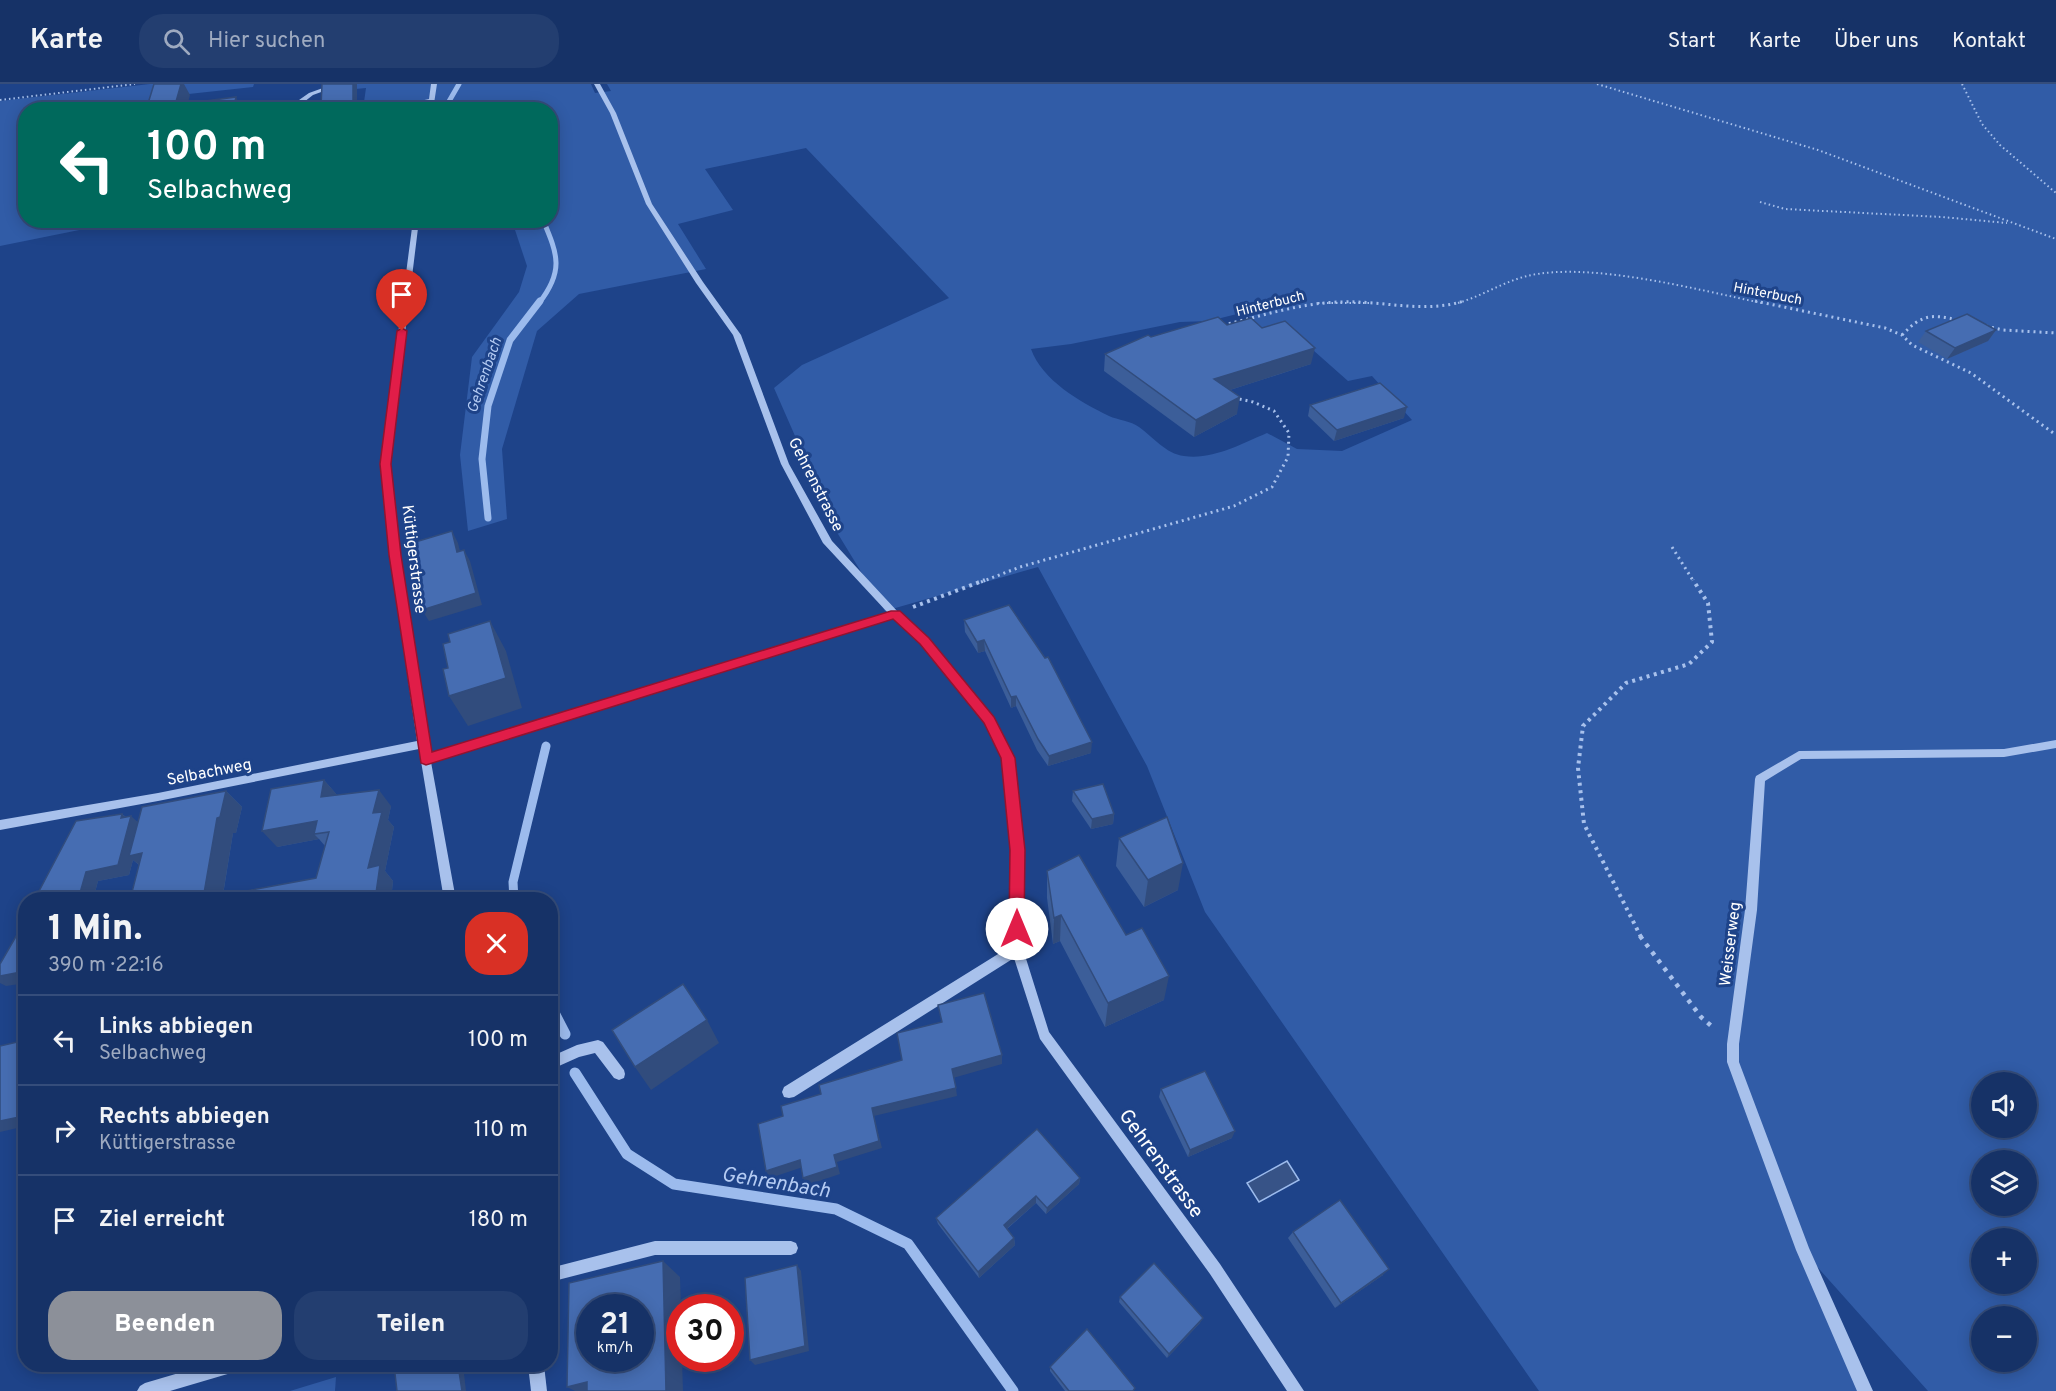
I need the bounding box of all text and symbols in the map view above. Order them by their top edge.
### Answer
search box [139,14,559,68]
text: Karte [30,23,103,59]
icon: search [160,25,193,58]
text: Hier suchen [208,28,325,55]
text: Start [1668,28,1716,55]
text: Karte [1749,28,1801,55]
text: Über uns [1834,28,1919,55]
text: Kontakt [1952,28,2026,55]
text: 100 m [147,122,266,175]
icon: left [48,126,126,204]
text: Selbachweg [147,174,292,208]
pin [376,269,427,331]
icon: arrive [385,278,418,311]
street label: Hinterbuch [1732,279,1804,309]
street label: Hinterbuch [1234,288,1306,321]
water label: Gehrenbach [464,335,507,416]
street label: Gehrenstrasse [783,434,848,535]
street label: Küttigerstrasse [396,504,430,615]
street label: Selbachweg [165,755,253,791]
position arrow [985,897,1049,961]
street label: Weisserweg [1716,901,1746,988]
text: 1 Min. [48,907,143,953]
button: close [465,912,528,975]
text: 390 m · 22:16 [48,953,164,979]
text: Links abbiegen [99,1014,253,1041]
icon: left [48,1024,81,1057]
text: 100 m [468,1027,528,1054]
text: Selbachweg [99,1041,207,1067]
map controls [1971,1072,2037,1372]
button: sound [1971,1072,2037,1138]
text: Rechts abbiegen [99,1104,270,1131]
street label: Gehrenstrasse [1112,1104,1209,1224]
icon: right [48,1114,81,1147]
text: 110 m [474,1117,528,1144]
text: Küttigerstrasse [99,1131,236,1157]
button: layers [1971,1150,2037,1216]
water label: Gehrenbach [719,1162,833,1205]
icon: arrive [48,1204,81,1237]
text: Ziel erreicht [99,1207,225,1234]
text: 180 m [469,1207,528,1234]
button: + [1971,1228,2037,1294]
button: Beenden [48,1291,282,1360]
button: Teilen [294,1291,528,1360]
speed limit sign: 30 [666,1294,744,1372]
button: − [1971,1306,2037,1372]
text: 21 [600,1307,630,1344]
text: km/h [597,1339,633,1358]

